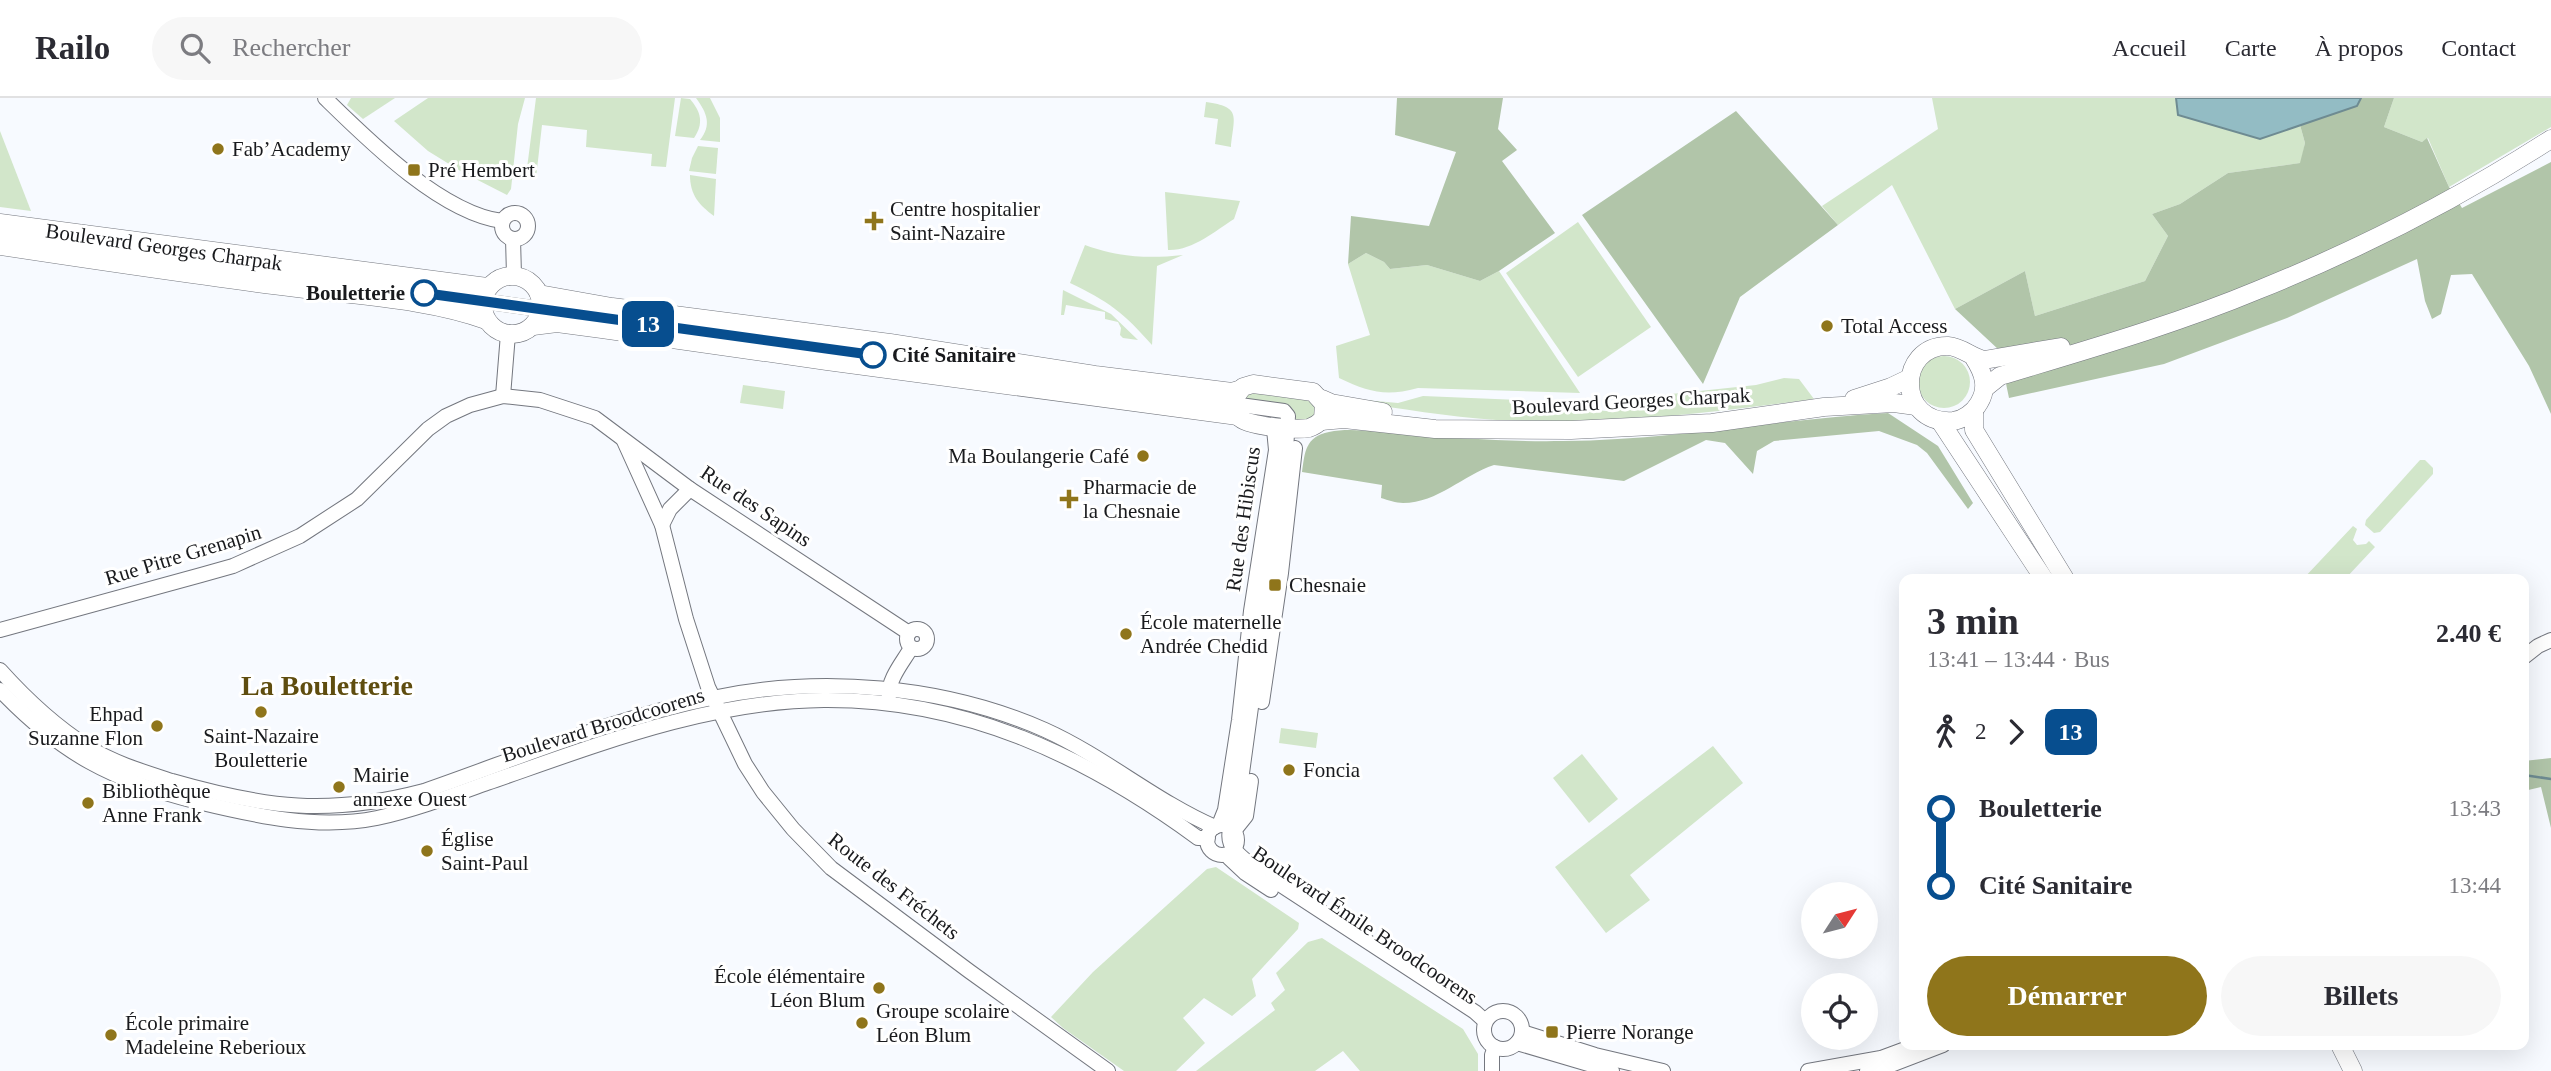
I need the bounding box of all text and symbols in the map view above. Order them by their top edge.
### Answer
search box [152,17,642,80]
icon: search [176,29,214,67]
text: Railo [35,30,110,66]
text: Rechercher [232,33,351,62]
text: Accueil [2112,35,2187,61]
text: Carte [2225,35,2277,61]
text: À propos [2315,35,2403,61]
text: Contact [2441,35,2516,61]
place label: Fab’Academy [232,137,351,161]
marker: Fab’Academy [210,141,226,157]
place label: Pré Hembert [428,158,535,182]
marker: Pré Hembert [406,162,422,178]
place label: Centre hospitalier Saint-Nazaire [890,197,1040,245]
marker: Centre hospitalier Saint-Nazaire [864,211,884,231]
street label: Boulevard Georges Charpak [44,219,284,276]
marker: Bouletterie [411,280,437,306]
place label: Bouletterie [306,281,405,305]
line badge: 13 [616,301,680,347]
text: 13 [636,311,660,337]
place label: Total Access [1841,314,1947,338]
marker: Total Access [1819,318,1835,334]
marker: Cité Sanitaire [860,342,886,368]
place label: Cité Sanitaire [892,343,1016,367]
street label: Boulevard Georges Charpak [1511,383,1751,419]
place label: Ma Boulangerie Café [948,444,1129,468]
street label: Rue des Hibiscus [1221,445,1265,593]
marker: Ma Boulangerie Café [1135,448,1151,464]
street label: Rue des Sapins [696,460,816,552]
place label: Pharmacie de la Chesnaie [1083,475,1197,523]
marker: Pharmacie de la Chesnaie [1061,491,1077,507]
street label: Rue Pitre Grenapin [102,520,265,590]
place label: Chesnaie [1289,573,1366,597]
marker: Chesnaie [1267,577,1283,593]
text: 3 min [1927,600,2019,642]
place label: École maternelle Andrée Chedid [1140,610,1282,658]
text: 2.40 € [2436,619,2501,648]
marker: École maternelle Andrée Chedid [1118,626,1134,642]
text: 13:41 – 13:44 · Bus [1927,647,2110,672]
district label: La Bouletterie [241,670,413,701]
street label: Boulevard Broodcoorens [499,683,707,767]
place label: Ehpad Suzanne Flon [28,702,143,750]
marker: Saint-Nazaire Bouletterie [253,704,269,720]
icon: walk [1927,713,1965,751]
icon: forward [1997,713,2035,751]
marker: Ehpad Suzanne Flon [149,718,165,734]
text: 2 [1975,719,1987,744]
text: 13 [2059,719,2083,745]
place label: Saint-Nazaire Bouletterie [203,724,319,772]
place label: Foncia [1303,758,1361,782]
marker: Foncia [1281,762,1297,778]
place label: Mairie annexe Ouest [353,763,467,811]
place label: Bibliothèque Anne Frank [102,779,211,827]
marker: Mairie annexe Ouest [331,779,347,795]
text: Bouletterie [1979,794,2102,823]
marker: Bibliothèque Anne Frank [80,795,96,811]
text: 13:43 [2449,796,2501,821]
place label: Église Saint-Paul [441,827,529,875]
street label: Route des Fréchets [824,827,964,945]
street label: Boulevard Émile Broodcoorens [1248,841,1482,1009]
marker: Église Saint-Paul [419,843,435,859]
text: Cité Sanitaire [1979,871,2132,900]
text: 13:44 [2449,873,2501,898]
north arrow [1801,882,1878,959]
map controls [1801,882,1878,1050]
button: Démarrer [1927,956,2207,1036]
button: Billets [2221,956,2501,1036]
place label: École élémentaire Léon Blum [714,964,865,1012]
button: locate [1801,973,1878,1050]
marker: École élémentaire Léon Blum [871,980,887,996]
place label: Groupe scolaire Léon Blum [876,999,1010,1047]
place label: École primaire Madeleine Reberioux [125,1011,307,1059]
marker: Groupe scolaire Léon Blum [854,1015,870,1031]
place label: Pierre Norange [1566,1020,1694,1044]
marker: Pierre Norange [1544,1024,1560,1040]
marker: École primaire Madeleine Reberioux [103,1027,119,1043]

